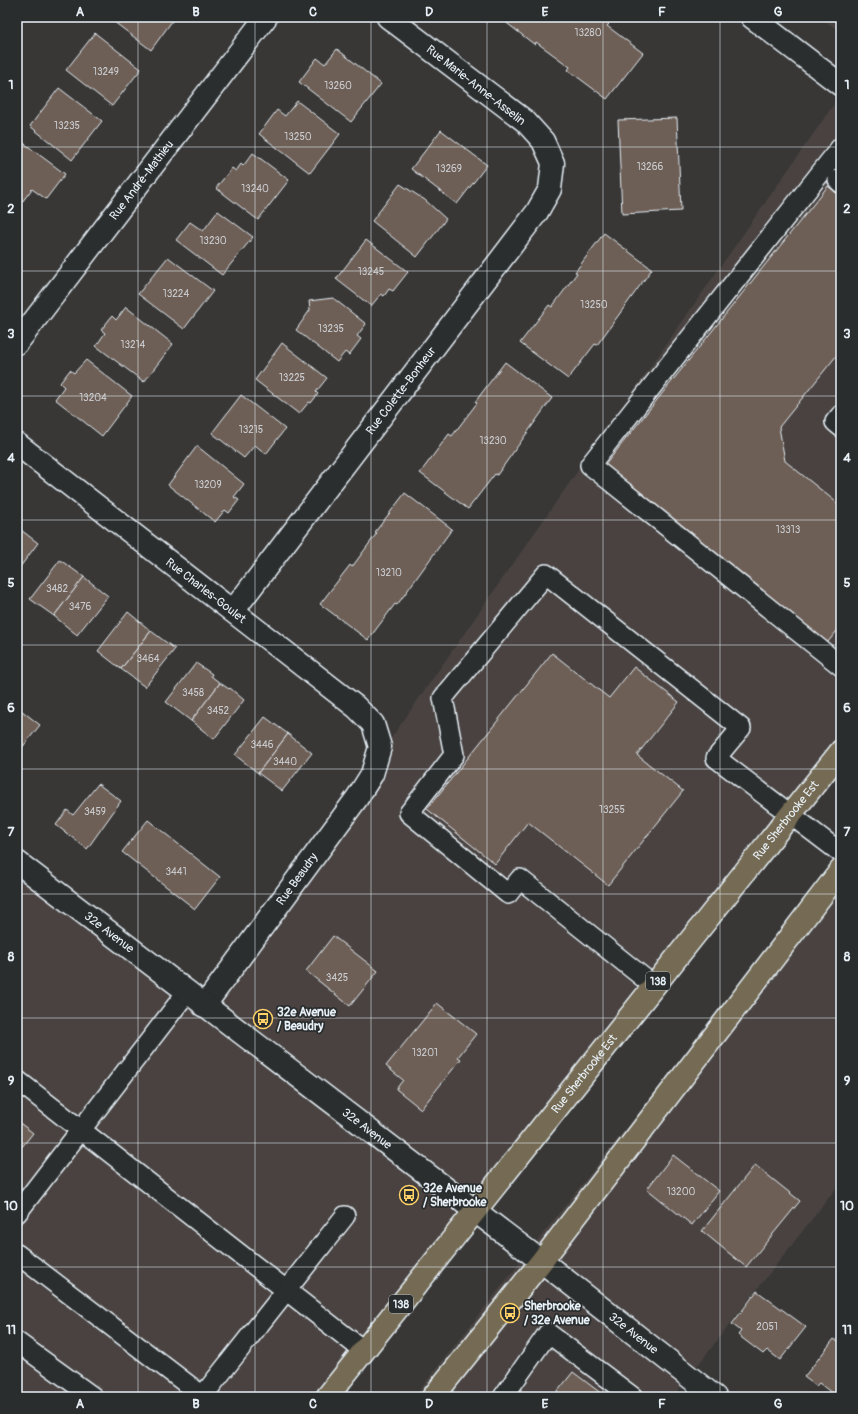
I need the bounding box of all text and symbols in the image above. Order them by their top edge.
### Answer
text: A [76,4,85,20]
text: B [192,4,200,20]
text: C [309,4,317,20]
text: D [425,4,433,20]
text: E [542,4,549,20]
text: F [658,4,666,20]
text: G [774,4,783,20]
house number: 13280 [575,27,602,39]
street label: Rue Marie-Anne-Asselin [423,42,528,129]
house number: 13249 [93,66,119,78]
text: 1 [8,77,14,93]
text: 1 [844,77,850,93]
house number: 13260 [324,80,352,92]
house number: 13235 [54,120,80,132]
house number: 13250 [284,131,312,143]
street label: Rue André-Mathieu [107,138,177,223]
house number: 13266 [637,161,664,173]
house number: 13269 [436,163,462,175]
house number: 13240 [241,183,269,195]
text: 2 [7,201,15,217]
text: 2 [843,201,851,217]
house number: 13230 [199,235,227,247]
house number: 13245 [358,266,384,278]
house number: 13224 [163,288,189,300]
house number: 13250 [580,299,608,311]
house number: 13235 [318,323,344,335]
text: 3 [7,326,15,342]
text: 3 [843,326,851,342]
house number: 13214 [121,339,146,351]
street label: Rue Colette-Bonheur [363,343,440,438]
house number: 13225 [279,372,305,384]
house number: 13204 [79,392,107,404]
house number: 13215 [239,424,263,436]
house number: 13230 [479,435,507,447]
text: 4 [7,450,15,466]
text: 4 [843,450,851,466]
house number: 13209 [194,479,222,491]
house number: 13313 [776,524,801,536]
street label: Rue Charles-Goulet [162,555,249,627]
house number: 13210 [376,567,402,579]
text: 5 [7,575,15,591]
text: 5 [843,575,851,591]
house number: 3482 [46,583,68,595]
house number: 3476 [69,601,91,613]
house number: 3464 [137,653,160,665]
house number: 3458 [182,687,204,699]
text: 6 [7,700,15,716]
text: 6 [843,700,851,716]
house number: 3452 [207,705,230,717]
house number: 3446 [251,739,274,751]
house number: 3440 [273,756,297,768]
street label: Rue Sherbrooke Est [750,778,823,863]
house number: 13255 [599,804,625,816]
house number: 3459 [84,806,106,818]
text: 7 [8,824,15,840]
text: 7 [844,824,851,840]
street label: Rue Beaudry [273,850,321,908]
house number: 3441 [165,866,187,878]
street label: 32e Avenue [81,909,137,957]
text: 8 [8,949,15,965]
text: 8 [844,949,851,965]
house number: 3425 [326,972,348,984]
road number: 138 [646,972,670,990]
place label: 32e Avenue / Beaudry [277,1005,337,1034]
bus stop icon: 32e Avenue / Beaudry [252,1008,274,1030]
street label: Rue Sherbrooke Est [548,1031,621,1117]
house number: 13201 [412,1047,438,1059]
text: 9 [8,1073,15,1089]
text: 9 [844,1073,851,1089]
street label: 32e Avenue [339,1105,395,1153]
place label: 32e Avenue / Sherbrooke [423,1181,488,1210]
bus stop icon: 32e Avenue / Sherbrooke [398,1184,420,1206]
house number: 13200 [667,1186,696,1198]
text: 10 [4,1198,18,1214]
text: 10 [840,1198,854,1214]
road number: 138 [389,1295,413,1313]
place label: Sherbrooke / 32e Avenue [524,1299,591,1328]
bus stop icon: Sherbrooke / 32e Avenue [499,1302,521,1324]
street label: 32e Avenue [605,1310,661,1358]
house number: 2051 [756,1321,778,1333]
text: 11 [6,1322,16,1338]
text: 11 [842,1322,852,1338]
text: A [76,1396,85,1412]
text: B [192,1396,200,1412]
text: C [309,1396,317,1412]
text: D [425,1396,433,1412]
text: E [542,1396,549,1412]
text: F [658,1396,666,1412]
text: G [774,1396,783,1412]

